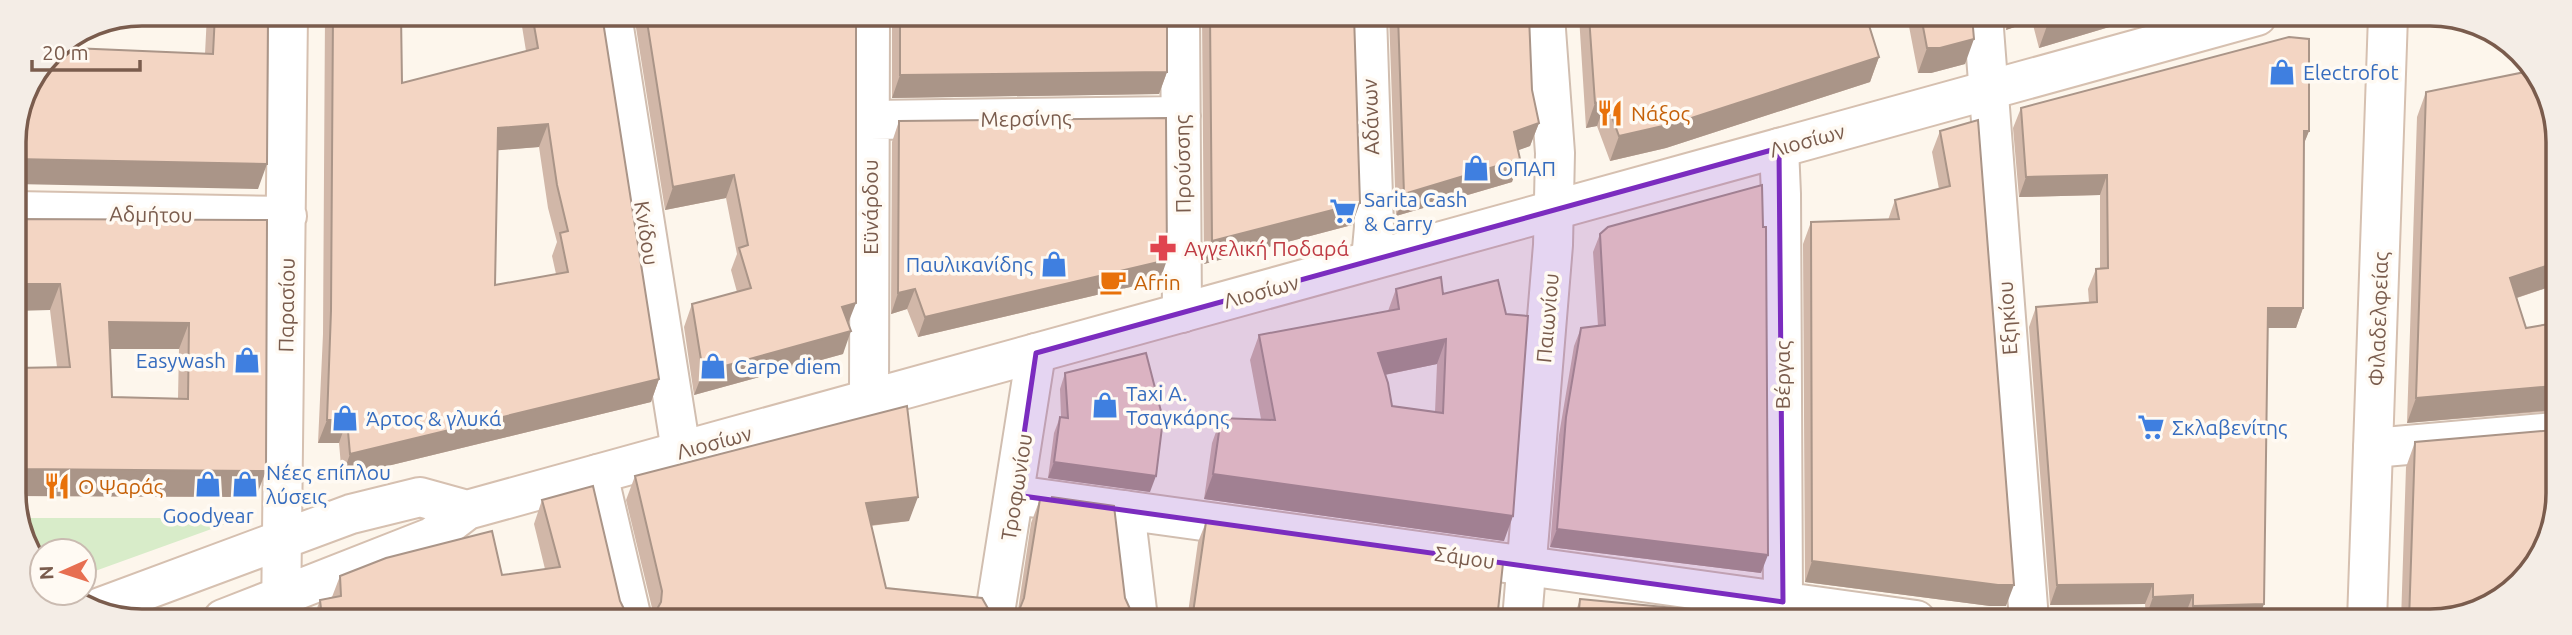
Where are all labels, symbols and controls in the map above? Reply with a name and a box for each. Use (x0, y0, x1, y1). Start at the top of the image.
scale bar (32, 28, 140, 72)
text: 20 m (42, 40, 89, 64)
shop icon: Electrofot (2267, 57, 2297, 87)
place label: Electrofot (2303, 60, 2399, 84)
street label: Αδάνων (1357, 78, 1383, 156)
restaurant icon: Νάξος (1595, 98, 1625, 128)
place label: Νάξος (1631, 101, 1691, 126)
street label: Μερσίνης (980, 105, 1072, 131)
street label: Προύσσης (1169, 114, 1195, 213)
street label: Λιοσίων (1767, 118, 1847, 162)
shop icon: ΟΠΑΠ (1461, 153, 1491, 183)
place label: ΟΠΑΠ (1497, 156, 1556, 180)
street label: Εϋνάρδου (858, 159, 882, 255)
place label: Sarita Cash & Carry (1364, 187, 1468, 235)
supermarket icon: Sarita Cash & Carry (1328, 196, 1358, 226)
street label: Κνίδου (630, 199, 664, 267)
street label: Αδμήτου (109, 201, 193, 227)
pharmacy icon: Αγγελική Ποδαρά (1148, 233, 1178, 263)
place label: Αγγελική Ποδαρά (1184, 236, 1349, 260)
shop icon: Παυλικανίδης (1039, 249, 1069, 279)
street label: Φιλαδελφείας (2364, 251, 2392, 387)
place label: Παυλικανίδης (906, 252, 1033, 276)
street label: Παρασίου (273, 257, 299, 353)
cafe icon: Afrin (1098, 267, 1128, 297)
street label: Λιοσίων (1221, 269, 1301, 313)
place label: Afrin (1134, 270, 1181, 294)
street label: Παιωνίου (1531, 272, 1563, 364)
street label: Εξηκίου (1992, 280, 2023, 356)
street label: Βέργας (1770, 340, 1794, 409)
shop icon: Easywash (232, 345, 262, 375)
place label: Easywash (136, 348, 226, 372)
shop icon: Carpe diem (698, 351, 728, 381)
place label: Carpe diem (734, 354, 841, 378)
place label: Taxi Α. Τσαγκάρης (1126, 381, 1230, 429)
shop icon: Taxi Α. Τσαγκάρης (1090, 390, 1120, 420)
shop icon: Άρτος & γλυκά (330, 403, 360, 433)
place label: Άρτος & γλυκά (366, 406, 502, 430)
supermarket icon: Σκλαβενίτης (2136, 412, 2166, 442)
place label: Σκλαβενίτης (2172, 415, 2288, 439)
street label: Λιοσίων (674, 420, 754, 464)
street label: Τροφωνίου (996, 432, 1036, 542)
place label: Νέες επίπλου λύσεις (266, 460, 391, 508)
shop icon: Goodyear (193, 469, 223, 499)
shop icon: Νέες επίπλου λύσεις (230, 469, 260, 499)
restaurant icon: Ο Ψαράς (42, 471, 72, 501)
place label: Ο Ψαράς (78, 474, 164, 498)
place label: Goodyear (162, 503, 254, 527)
north arrow (28, 537, 98, 607)
street label: Σάμου (1433, 541, 1497, 573)
text: N (35, 565, 57, 581)

